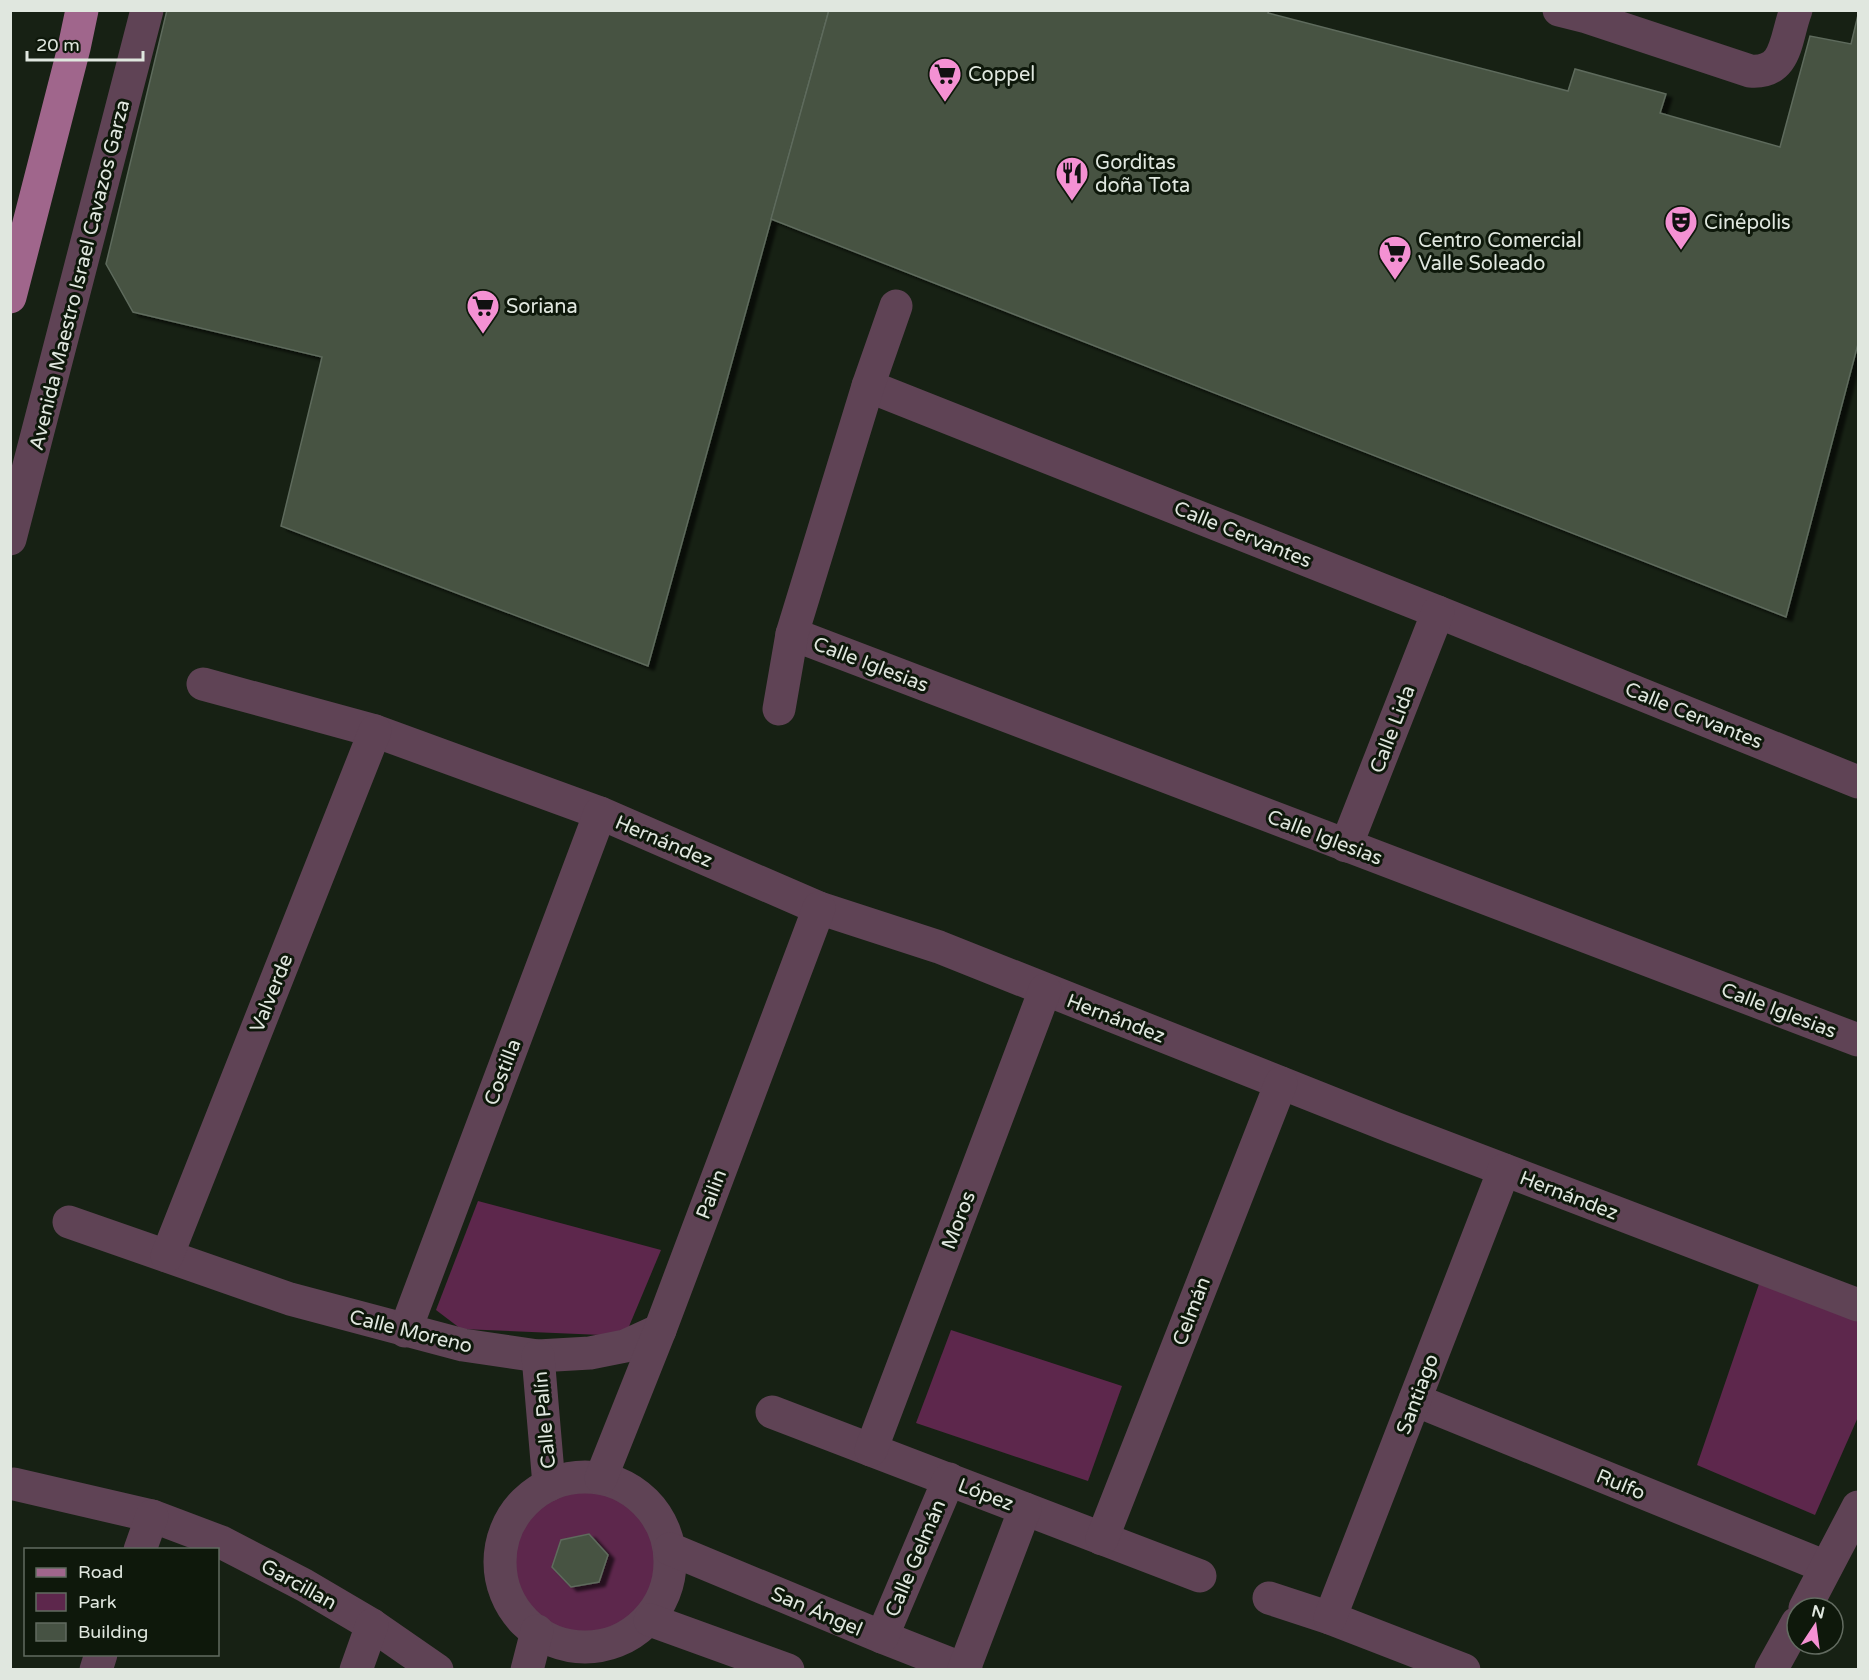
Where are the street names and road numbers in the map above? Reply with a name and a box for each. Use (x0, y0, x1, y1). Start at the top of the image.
street label: Avenida Maestro Israel Cavazos Garza (25, 98, 135, 453)
street label: Calle Cervantes (1170, 496, 1315, 573)
street label: Calle Iglesias (810, 632, 932, 698)
street label: Calle Cervantes (1621, 677, 1766, 754)
street label: Calle Lida (1365, 682, 1421, 777)
street label: Calle Iglesias (1264, 805, 1386, 871)
street label: Hernández (611, 811, 716, 873)
street label: Valverde (245, 951, 298, 1036)
street label: Calle Iglesias (1718, 978, 1840, 1044)
street label: Hernández (1063, 989, 1168, 1049)
street label: Costilla (479, 1036, 527, 1109)
street label: Pailin (692, 1166, 732, 1223)
street label: Hernández (1516, 1166, 1621, 1226)
street label: Moros (937, 1188, 981, 1253)
street label: Celmán (1168, 1274, 1216, 1349)
street label: Calle Moreno (347, 1305, 475, 1359)
street label: Santiago (1392, 1351, 1444, 1438)
street label: Calle Palín (529, 1370, 561, 1470)
street label: Rulfo (1593, 1464, 1649, 1506)
street label: López (954, 1473, 1017, 1516)
street label: Calle Gelmán (880, 1496, 951, 1621)
street label: Garcillan (257, 1554, 341, 1615)
street label: San Ángel (767, 1581, 866, 1642)

